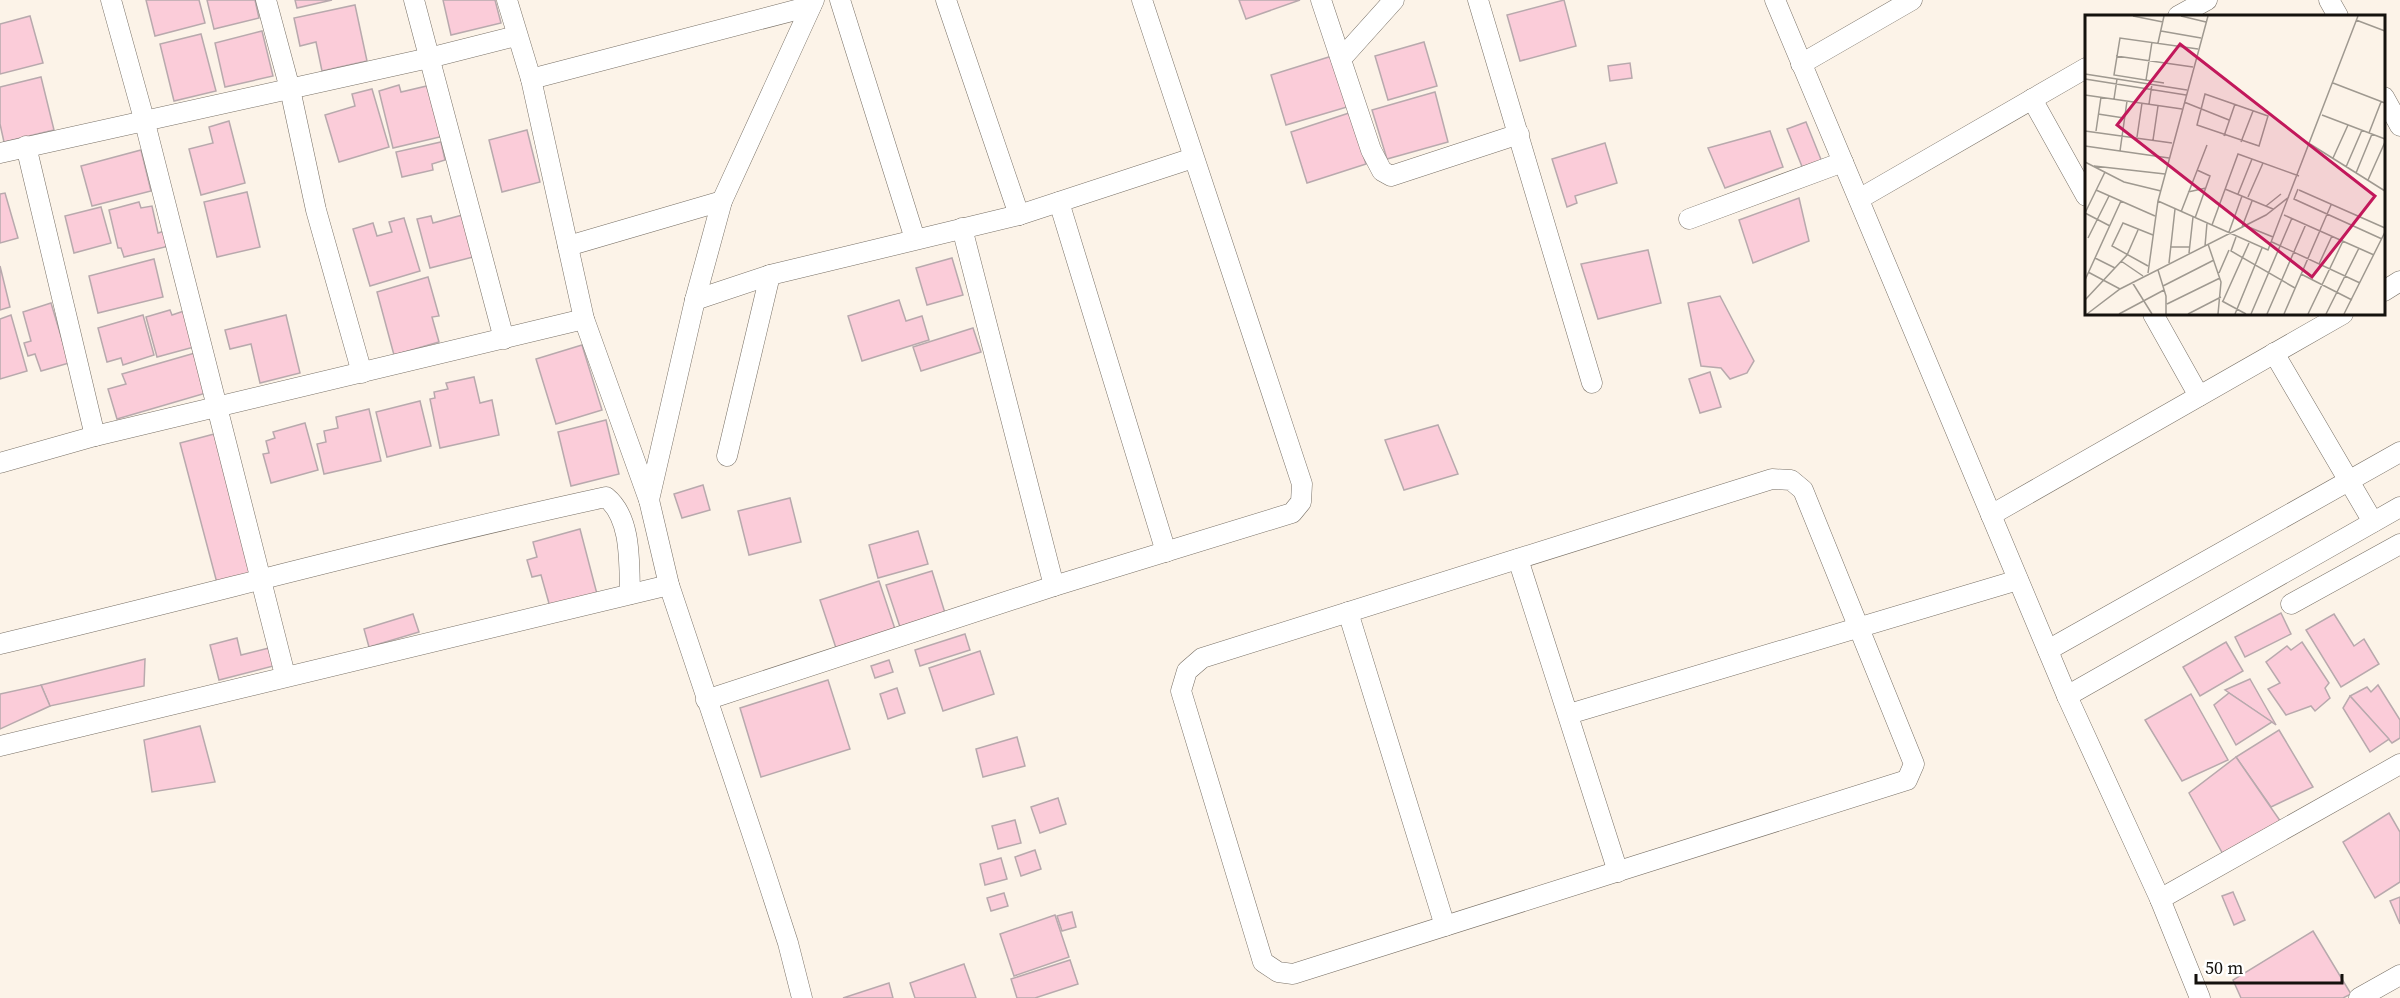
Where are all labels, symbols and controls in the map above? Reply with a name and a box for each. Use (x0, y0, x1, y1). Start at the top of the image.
inset map (2085, 15, 2385, 315)
scale bar (2196, 947, 2342, 985)
text: 50 m (2205, 955, 2243, 980)

